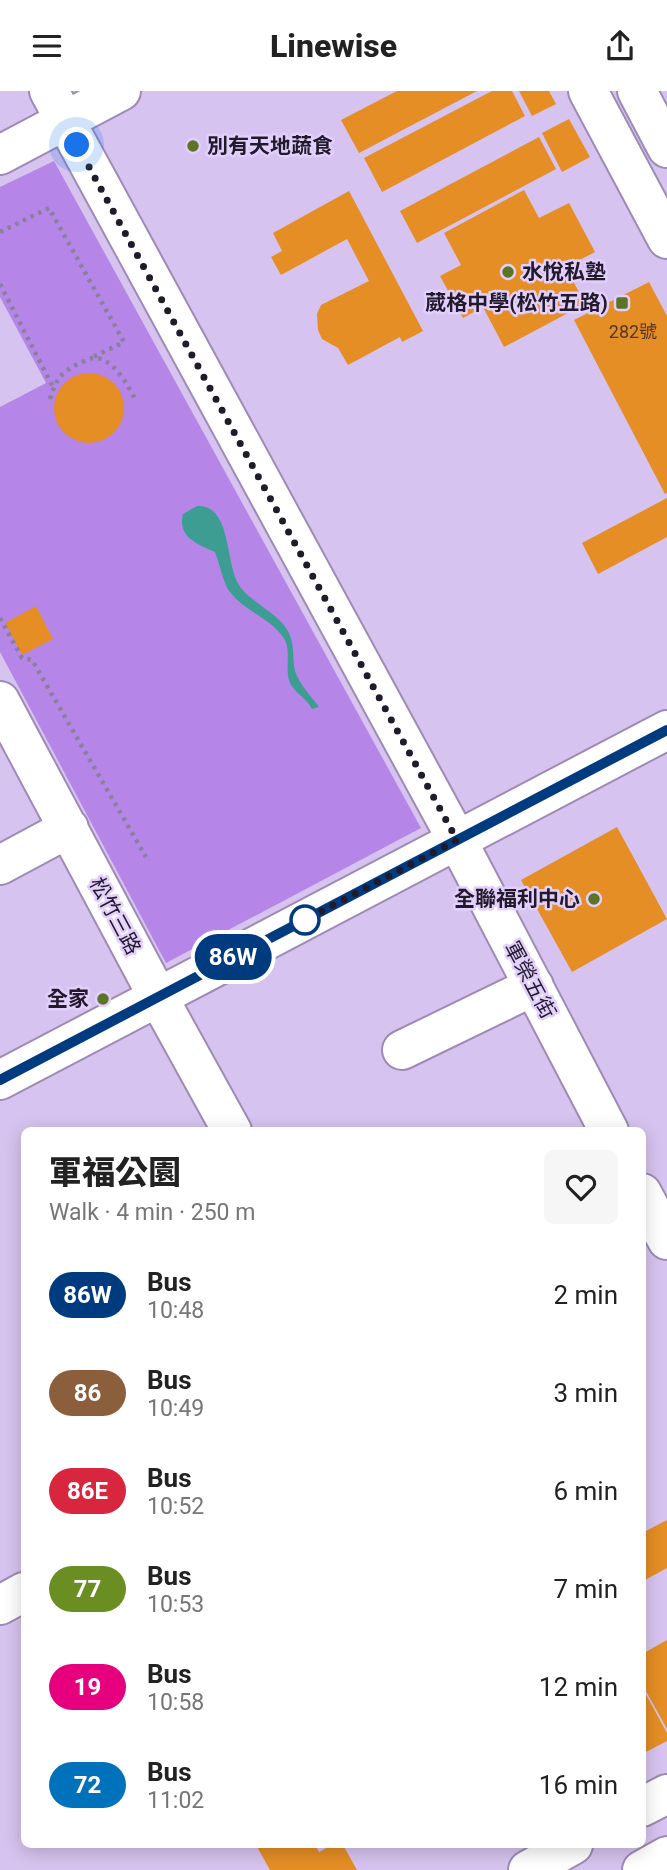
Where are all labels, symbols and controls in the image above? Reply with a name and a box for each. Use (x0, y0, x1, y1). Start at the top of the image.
icon: menu (28, 27, 66, 65)
text: Linewise (270, 27, 397, 65)
icon: share (601, 27, 639, 65)
your location (59, 127, 94, 162)
place label: 別有天地蔬食 (207, 134, 333, 158)
marker: 別有天地蔬食 (185, 138, 201, 154)
place label: 水悅私塾 (522, 260, 606, 284)
marker: 水悅私塾 (500, 264, 516, 280)
place label: 葳格中學(松竹五路) (425, 291, 608, 315)
marker: 葳格中學(松竹五路) (614, 295, 630, 311)
house number: 282號 (609, 321, 657, 342)
street label: 松竹三路 (85, 873, 145, 959)
place label: 全聯福利中心 (454, 887, 580, 911)
marker: 全聯福利中心 (586, 891, 602, 907)
unlabelled marker (290, 905, 320, 935)
line badge: 86W (193, 934, 273, 980)
street label: 軍榮五街 (500, 937, 560, 1023)
text: 86W (209, 943, 257, 971)
place label: 全家 (47, 987, 89, 1011)
marker: 全家 (95, 991, 111, 1007)
button: heart (544, 1150, 618, 1224)
text: 軍福公園 (49, 1153, 181, 1192)
text: Walk · 4 min · 250 m (49, 1199, 255, 1226)
text: Bus (147, 1267, 192, 1297)
text: 2 min (553, 1280, 618, 1310)
text: 86W (63, 1281, 112, 1309)
text: 10:48 (147, 1297, 204, 1324)
text: Bus (147, 1365, 192, 1395)
text: 3 min (553, 1378, 618, 1408)
text: 86 (74, 1379, 101, 1407)
text: 10:49 (147, 1395, 204, 1422)
text: Bus (147, 1463, 192, 1493)
text: 6 min (553, 1476, 618, 1506)
text: 86E (67, 1477, 108, 1505)
text: 10:52 (147, 1493, 204, 1520)
text: Bus (147, 1561, 192, 1591)
text: 7 min (553, 1574, 618, 1604)
text: 77 (74, 1575, 101, 1603)
text: 10:53 (147, 1591, 204, 1618)
text: Bus (147, 1659, 192, 1689)
text: 12 min (539, 1672, 618, 1702)
text: 19 (74, 1673, 101, 1701)
text: 10:58 (147, 1689, 204, 1716)
text: Bus (147, 1757, 192, 1787)
text: 16 min (539, 1770, 618, 1800)
text: 72 (74, 1771, 101, 1799)
text: 11:02 (147, 1787, 204, 1814)

